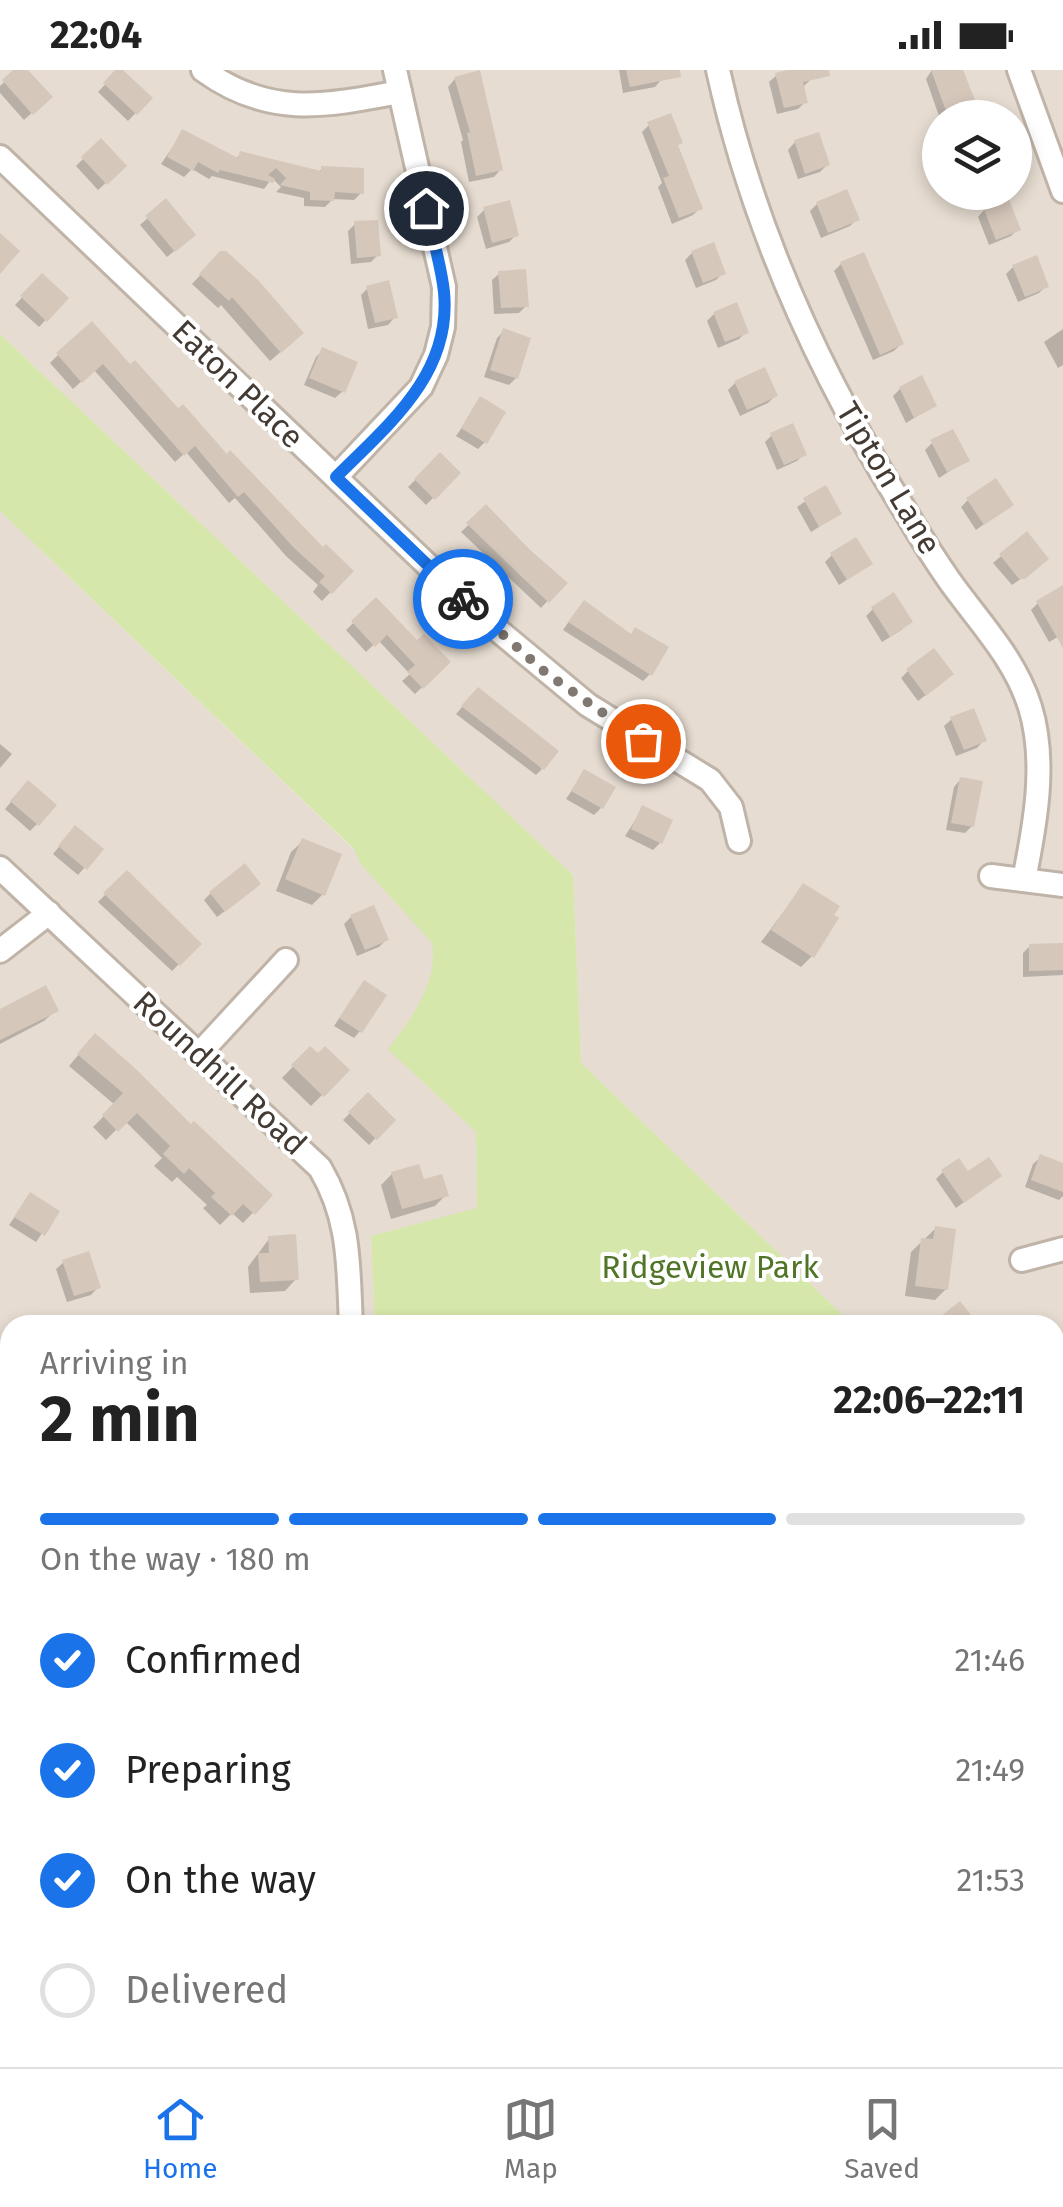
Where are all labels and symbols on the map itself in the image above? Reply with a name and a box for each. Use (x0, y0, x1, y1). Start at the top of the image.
pin (384, 166, 469, 251)
street label: Eaton Place (164, 312, 312, 456)
street label: Tipton Lane (829, 395, 949, 561)
courier (413, 549, 513, 649)
pin (601, 699, 686, 784)
street label: Roundhill Road (126, 983, 314, 1163)
park label: Ridgeview Park (601, 1248, 819, 1286)

